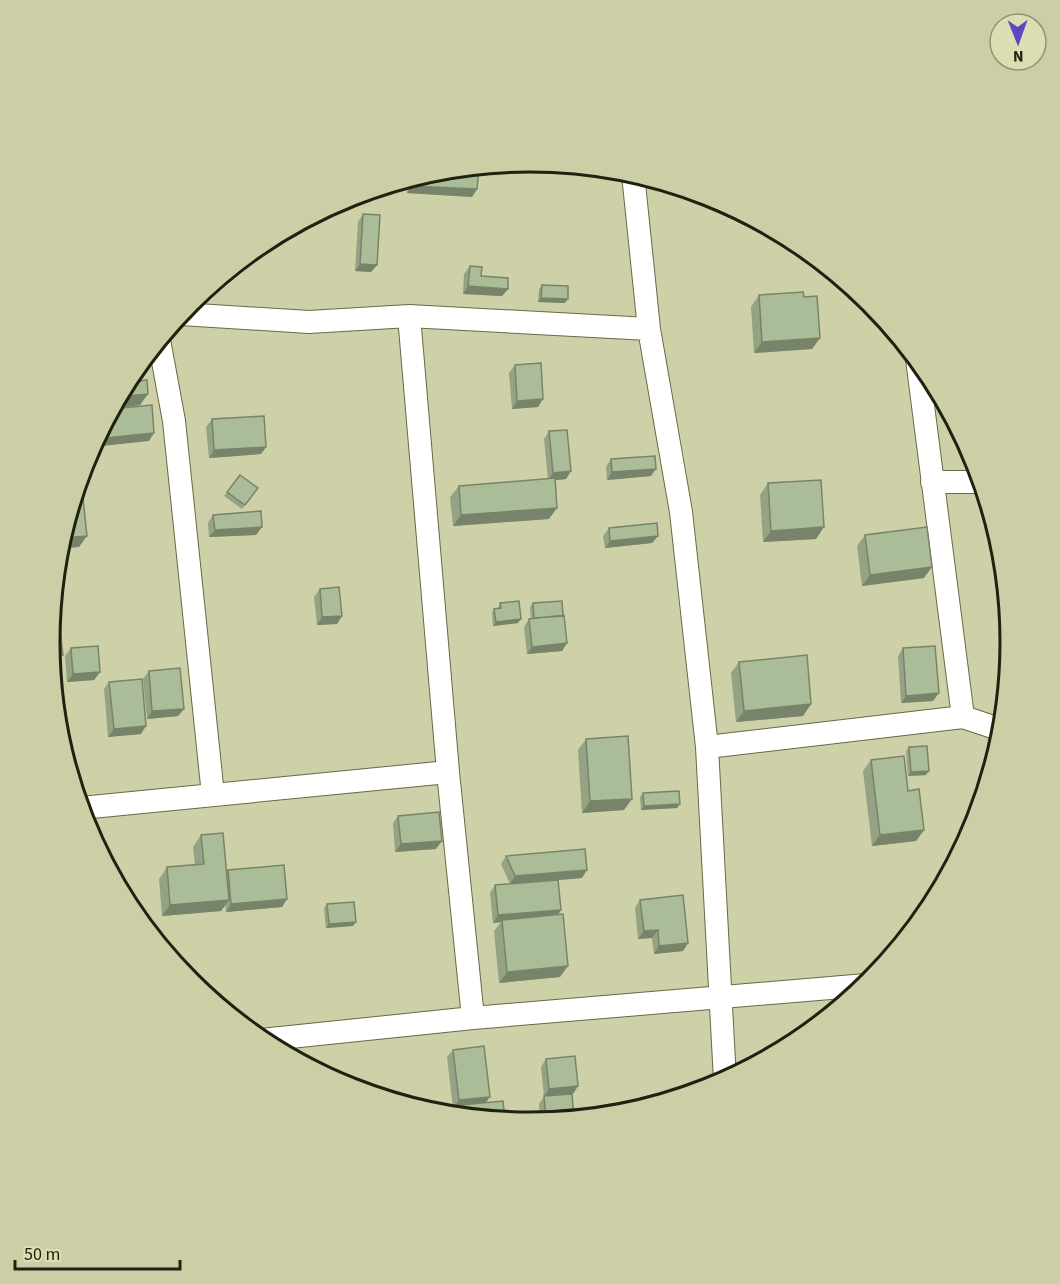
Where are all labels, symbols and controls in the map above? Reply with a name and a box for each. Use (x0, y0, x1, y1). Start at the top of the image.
north arrow (988, 12, 1048, 72)
text: N (1013, 45, 1024, 67)
scale bar (15, 1233, 180, 1271)
text: 50 m (24, 1242, 60, 1267)

